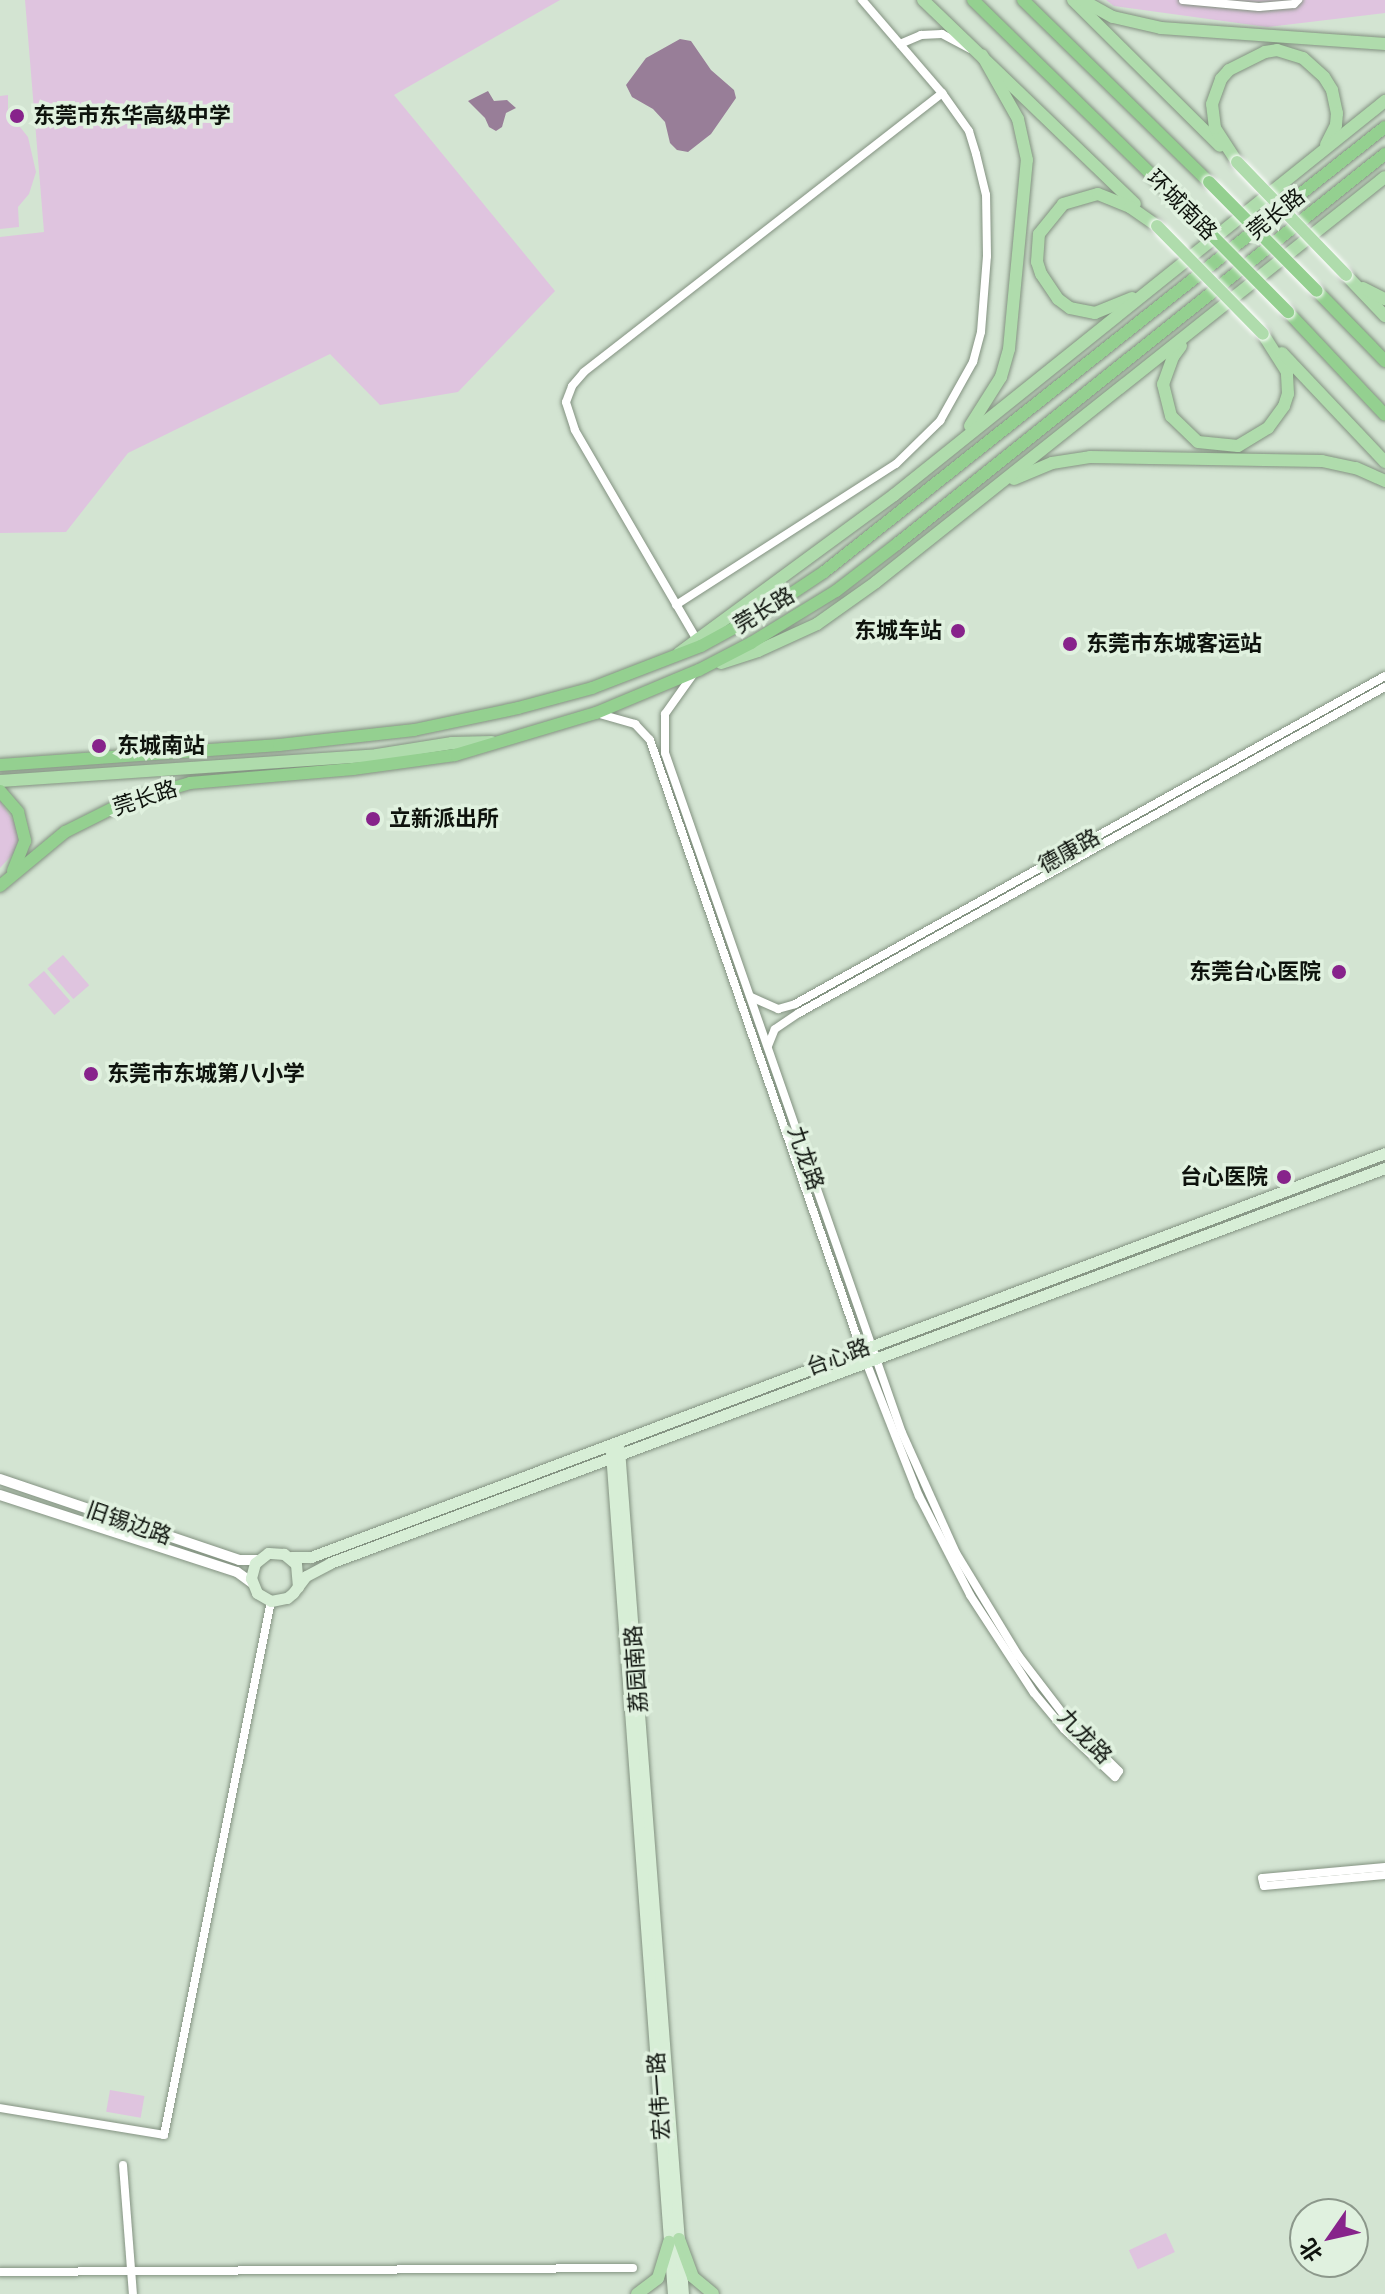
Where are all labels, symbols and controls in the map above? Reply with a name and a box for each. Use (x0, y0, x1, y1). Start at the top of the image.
place label: 东莞市东华高级中学 (33, 103, 231, 129)
marker: 东莞市东华高级中学 (8, 107, 26, 125)
street label: 环城南路 (1142, 165, 1222, 245)
street label: 莞长路 (1242, 183, 1310, 245)
street label: 莞长路 (729, 582, 799, 638)
place label: 东城车站 (854, 618, 942, 644)
marker: 东城车站 (949, 622, 967, 640)
place label: 东莞市东城客运站 (1086, 631, 1262, 657)
marker: 东莞市东城客运站 (1061, 635, 1079, 653)
place label: 东城南站 (117, 733, 205, 759)
marker: 东城南站 (88, 735, 110, 757)
street label: 莞长路 (110, 775, 180, 821)
place label: 立新派出所 (389, 806, 499, 832)
marker: 立新派出所 (364, 810, 382, 828)
street label: 德康路 (1034, 823, 1104, 879)
place label: 东莞台心医院 (1189, 959, 1321, 985)
marker: 东莞台心医院 (1328, 961, 1350, 983)
place label: 东莞市东城第八小学 (107, 1061, 305, 1087)
marker: 东莞市东城第八小学 (82, 1065, 100, 1083)
street label: 九龙路 (783, 1123, 829, 1193)
place label: 台心医院 (1180, 1164, 1268, 1190)
marker: 台心医院 (1275, 1168, 1293, 1186)
street label: 台心路 (802, 1333, 874, 1381)
street label: 旧锡边路 (83, 1496, 175, 1550)
street label: 荔园南路 (620, 1624, 652, 1714)
street label: 九龙路 (1053, 1703, 1117, 1769)
street label: 宏伟一路 (643, 2051, 675, 2141)
north arrow (1289, 2198, 1369, 2278)
text: 北 (1292, 2233, 1329, 2268)

